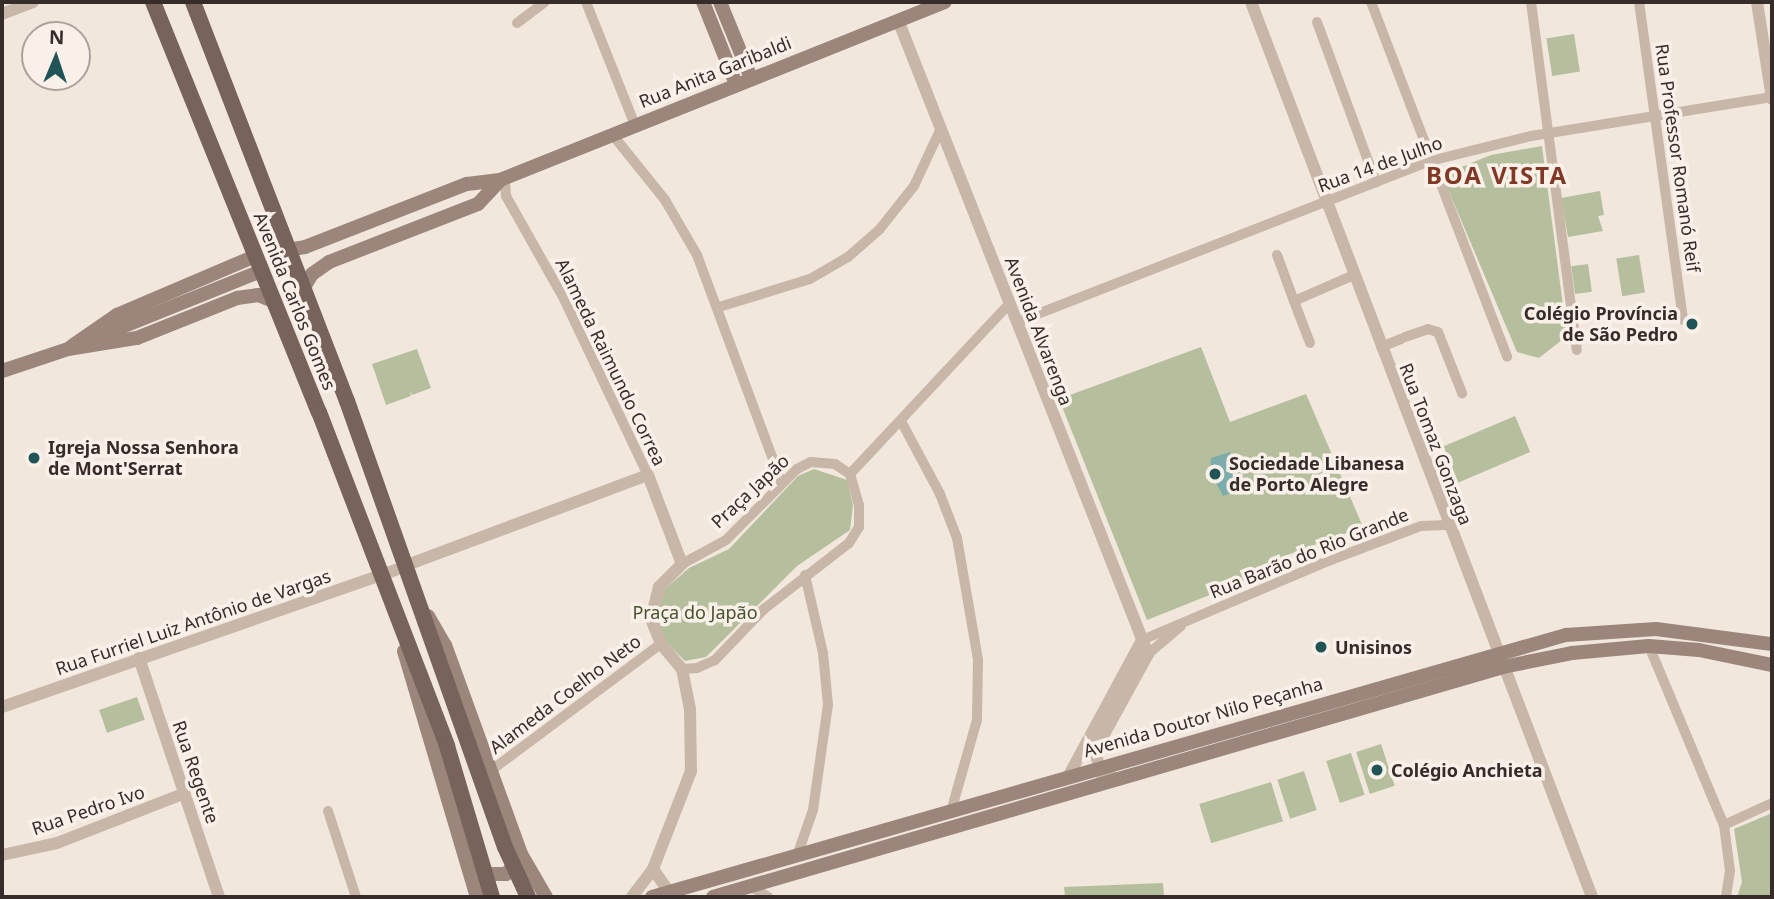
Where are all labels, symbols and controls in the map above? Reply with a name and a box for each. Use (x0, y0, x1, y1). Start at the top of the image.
north arrow (21, 21, 91, 91)
text: N (48, 24, 65, 50)
street label: Rua Anita Garibaldi (636, 32, 794, 112)
street label: Rua Professor Romanó Reif (1651, 42, 1705, 274)
street label: Rua 14 de Julho (1315, 131, 1445, 197)
district label: BOA VISTA (1427, 161, 1567, 189)
street label: Avenida Carlos Gomes (249, 209, 341, 393)
street label: Avenida Alvarenga (1001, 254, 1077, 408)
street label: Alameda Raimundo Correa (551, 255, 671, 469)
place label: Colégio Província de São Pedro (1524, 303, 1678, 346)
marker: Colégio Província de São Pedro (1684, 316, 1700, 332)
street label: Rua Tomaz Gonzaga (1395, 360, 1477, 528)
place label: Igreja Nossa Senhora de Mont'Serrat (48, 437, 239, 480)
street label: Praça Japão (707, 449, 793, 533)
marker: Igreja Nossa Senhora de Mont'Serrat (26, 450, 42, 466)
place label: Sociedade Libanesa de Porto Alegre (1229, 453, 1404, 496)
marker: Sociedade Libanesa de Porto Alegre (1207, 466, 1223, 482)
street label: Rua Barão do Rio Grande (1207, 503, 1411, 603)
street label: Rua Furriel Luiz Antônio de Vargas (53, 565, 333, 679)
park label: Praça do Japão (632, 601, 758, 623)
street label: Alameda Coelho Neto (485, 630, 645, 758)
place label: Unisinos (1335, 636, 1412, 658)
marker: Unisinos (1313, 639, 1329, 655)
street label: Avenida Doutor Nilo Peçanha (1081, 672, 1325, 762)
street label: Rua Regente (168, 718, 224, 826)
place label: Colégio Anchieta (1391, 759, 1542, 781)
marker: Colégio Anchieta (1369, 762, 1385, 778)
street label: Rua Pedro Ivo (29, 781, 147, 839)

